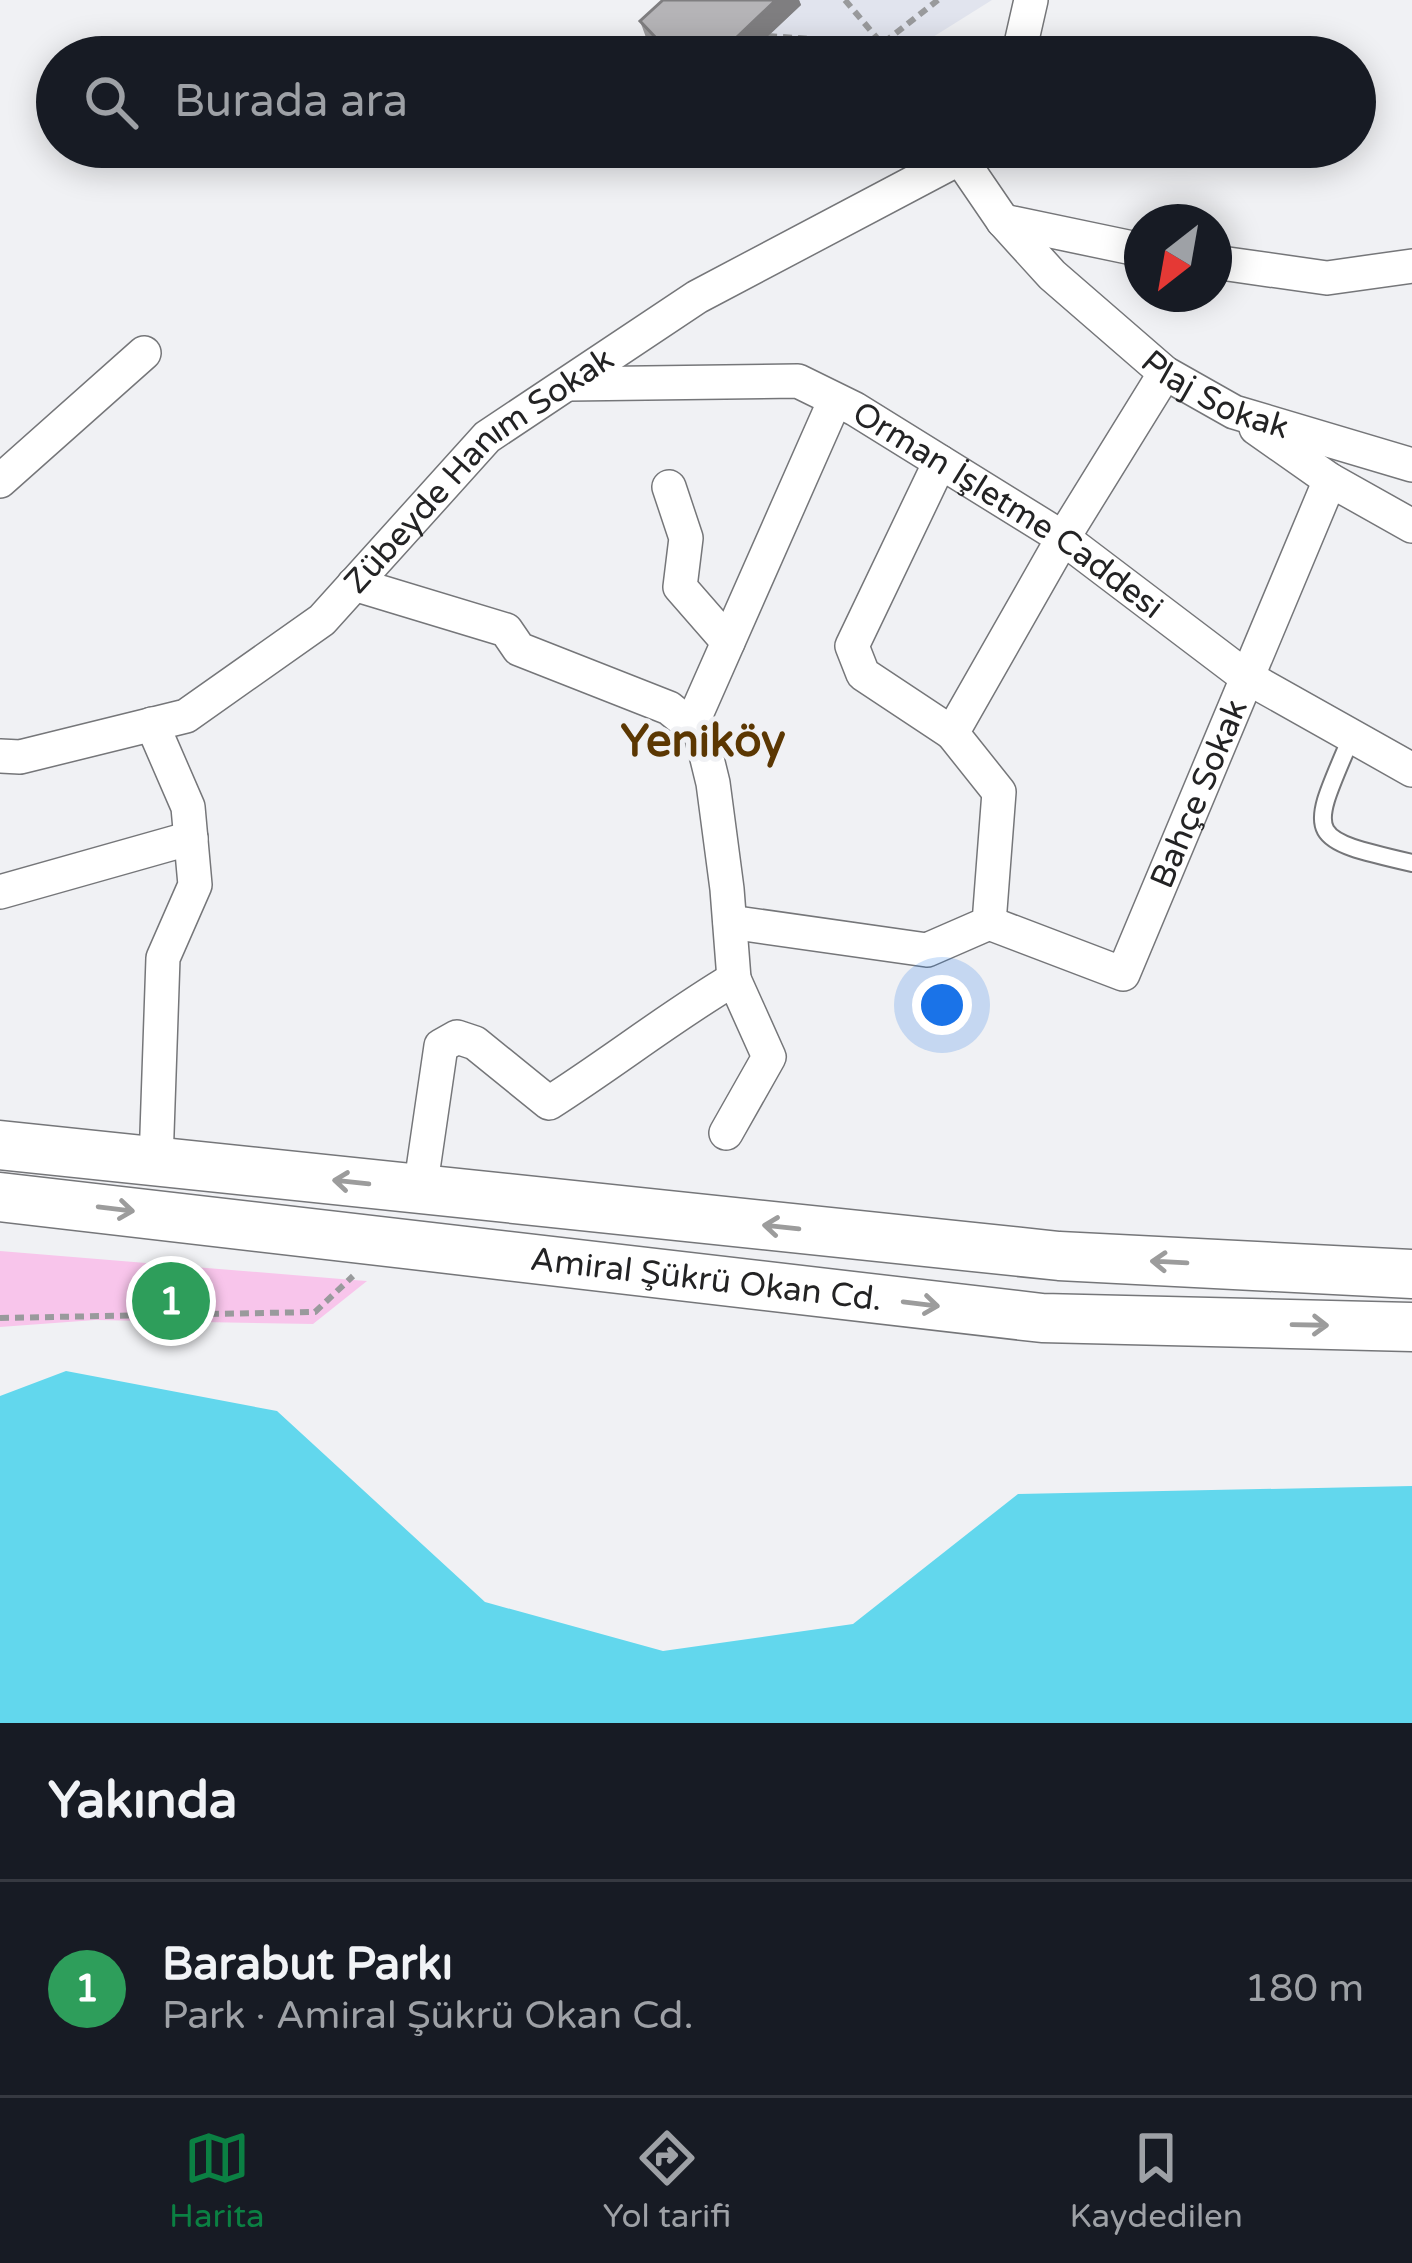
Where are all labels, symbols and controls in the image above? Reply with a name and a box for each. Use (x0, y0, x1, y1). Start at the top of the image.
search box (36, 36, 1376, 168)
icon: search (78, 69, 144, 135)
text: Burada ara (174, 75, 408, 129)
north arrow (1124, 204, 1232, 312)
street label: Zübeyde Hanım Sokak (336, 339, 621, 601)
street label: Plaj Sokak (1133, 342, 1293, 447)
street label: Orman İşletme Caddesi (846, 393, 1171, 627)
street label: Bahçe Sokak (1142, 693, 1255, 894)
district label: Yeniköy (621, 715, 785, 769)
your location (912, 975, 972, 1035)
one-way arrow (332, 1171, 371, 1193)
one-way arrow (96, 1199, 135, 1221)
one-way arrow (762, 1215, 801, 1238)
street label: Amiral Şükrü Okan Cd. (528, 1239, 884, 1319)
one-way arrow (1150, 1250, 1189, 1273)
pin: 1 (132, 1256, 210, 1346)
one-way arrow (901, 1293, 940, 1315)
one-way arrow (1290, 1313, 1329, 1336)
text: Yakında (48, 1770, 238, 1832)
text: Barabut Parkı (162, 1938, 453, 1992)
text: 1 (75, 1965, 99, 2012)
text: 180 m (1245, 1965, 1364, 2012)
text: Park · Amiral Şükrü Okan Cd. (162, 1992, 694, 2039)
tab: Harita (169, 2125, 265, 2236)
tab: Yol tarifi (603, 2125, 731, 2236)
tab: Kaydedilen (1070, 2125, 1243, 2236)

